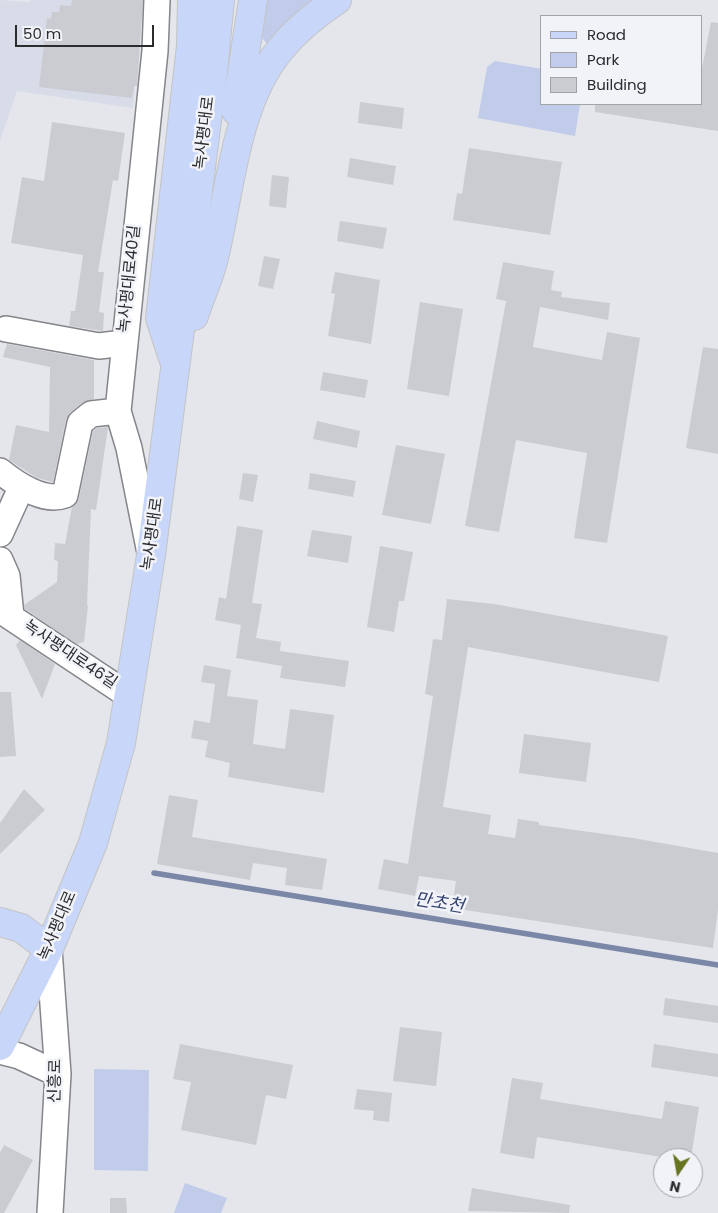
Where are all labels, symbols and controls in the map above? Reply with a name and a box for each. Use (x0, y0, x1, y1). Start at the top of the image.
scale bar (18, 15, 156, 47)
legend (540, 15, 703, 105)
text: 50 m (23, 23, 61, 44)
text: Road (587, 24, 626, 45)
text: Park (587, 49, 619, 70)
text: Building (587, 74, 647, 95)
street label: 녹사평대로 (191, 95, 219, 171)
street label: 녹사평대로40길 (115, 224, 145, 334)
street label: 녹사평대로 (138, 496, 168, 572)
street label: 녹사평대로46길 (20, 617, 120, 693)
street label: 녹사평대로 (35, 888, 81, 964)
water label: 만초천 (413, 889, 465, 919)
street label: 신흥로 (46, 1059, 66, 1103)
north arrow (653, 1148, 703, 1198)
text: N (668, 1176, 682, 1198)

